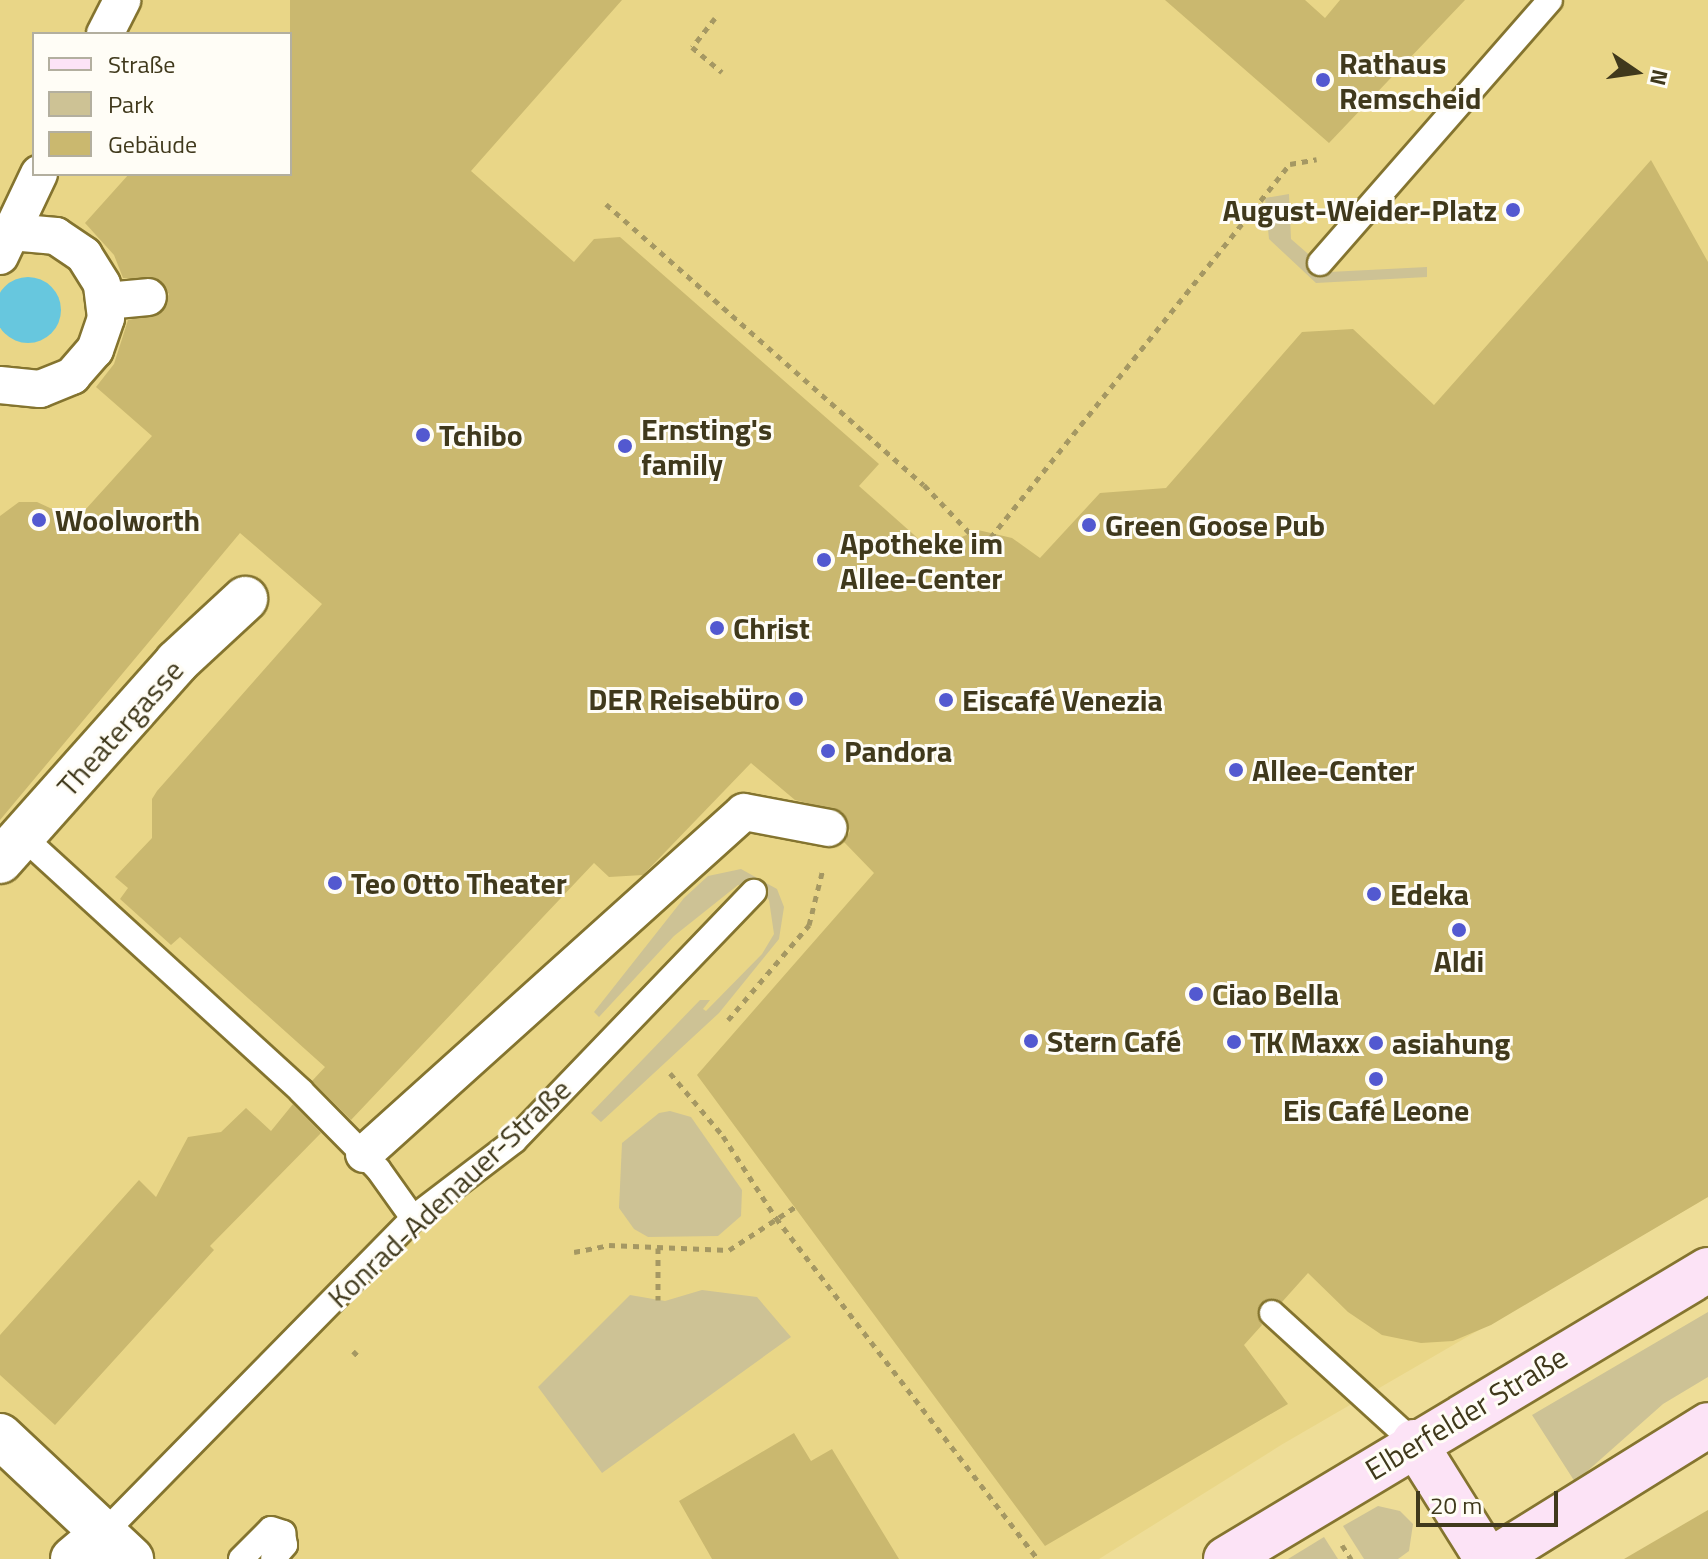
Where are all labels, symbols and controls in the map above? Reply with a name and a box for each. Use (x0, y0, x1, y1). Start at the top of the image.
legend (32, 32, 292, 176)
north arrow (1596, 32, 1676, 112)
place label: Rathaus Remscheid (1339, 45, 1481, 116)
text: Straße (108, 46, 175, 82)
text: N (1641, 66, 1678, 89)
marker: Rathaus Remscheid (1314, 71, 1332, 89)
text: Park (108, 86, 154, 122)
text: Gebäude (108, 126, 197, 162)
place label: August-Weider-Platz (1222, 192, 1497, 228)
marker: August-Weider-Platz (1504, 201, 1522, 219)
place label: Ernsting's family (641, 411, 772, 482)
place label: Tchibo (439, 417, 523, 453)
marker: Tchibo (414, 426, 432, 444)
marker: Ernsting's family (616, 437, 634, 455)
place label: Woolworth (55, 502, 200, 538)
place label: Green Goose Pub (1105, 507, 1325, 543)
marker: Woolworth (30, 511, 48, 529)
marker: Green Goose Pub (1080, 516, 1098, 534)
place label: Apotheke im Allee-Center (840, 525, 1003, 596)
marker: Apotheke im Allee-Center (815, 551, 833, 569)
place label: Christ (733, 610, 810, 646)
marker: Christ (708, 619, 726, 637)
street label: Theatergasse (49, 652, 191, 804)
place label: DER Reisebüro (588, 681, 780, 717)
place label: Eiscafé Venezia (962, 682, 1163, 718)
marker: DER Reisebüro (787, 690, 805, 708)
marker: Eiscafé Venezia (937, 691, 955, 709)
place label: Pandora (844, 733, 952, 769)
marker: Pandora (819, 742, 837, 760)
place label: Allee-Center (1252, 752, 1414, 788)
marker: Allee-Center (1227, 761, 1245, 779)
place label: Teo Otto Theater (351, 865, 567, 901)
marker: Teo Otto Theater (326, 874, 344, 892)
place label: Edeka (1390, 876, 1469, 912)
marker: Edeka (1365, 885, 1383, 903)
marker: Aldi (1450, 921, 1468, 939)
place label: Aldi (1434, 943, 1484, 979)
place label: Ciao Bella (1212, 976, 1339, 1012)
marker: Ciao Bella (1187, 985, 1205, 1003)
place label: Stern Café (1047, 1023, 1181, 1059)
place label: TK Maxx (1250, 1024, 1360, 1060)
place label: asiahung (1392, 1025, 1510, 1061)
marker: Stern Café (1022, 1032, 1040, 1050)
marker: TK Maxx (1225, 1033, 1243, 1051)
marker: asiahung (1367, 1034, 1385, 1052)
marker: Eis Café Leone (1367, 1070, 1385, 1088)
street label: Konrad-Adenauer-Straße (320, 1071, 578, 1315)
place label: Eis Café Leone (1283, 1092, 1469, 1128)
street label: Elberfelder Straße (1359, 1339, 1573, 1487)
scale bar (1420, 1475, 1562, 1525)
text: 20 m (1430, 1487, 1482, 1523)

